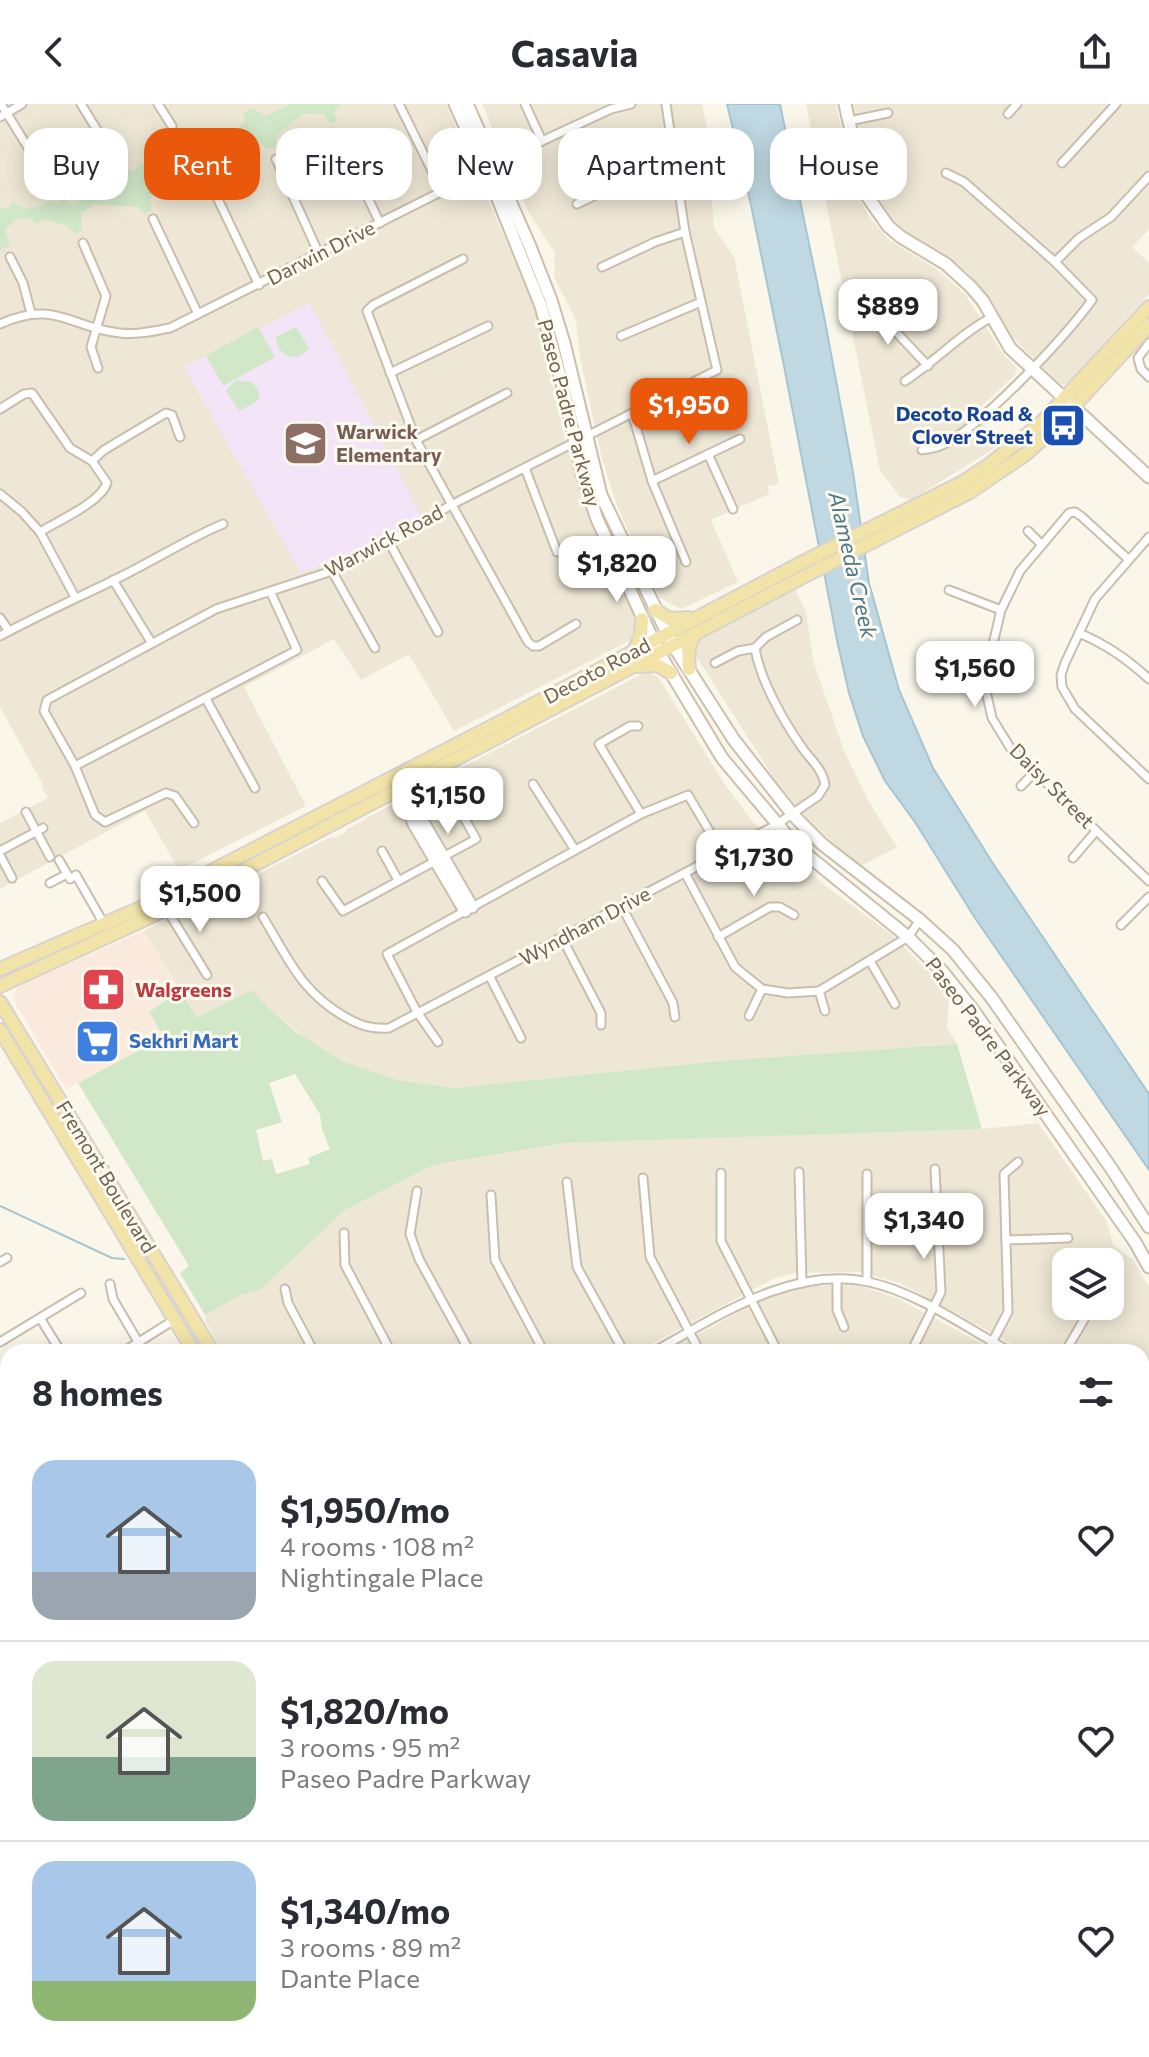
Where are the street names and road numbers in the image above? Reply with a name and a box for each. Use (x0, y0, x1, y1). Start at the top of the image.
street label: Darwin Drive (263, 215, 379, 290)
street label: Paseo Padre Parkway (533, 316, 607, 509)
street label: Warwick Road (320, 499, 447, 581)
street label: Decoto Road (539, 632, 654, 708)
street label: Daisy Street (1005, 738, 1100, 833)
street label: Wyndham Drive (515, 881, 654, 970)
street label: Paseo Padre Parkway (921, 952, 1057, 1121)
street label: Fremont Boulevard (52, 1096, 162, 1257)

